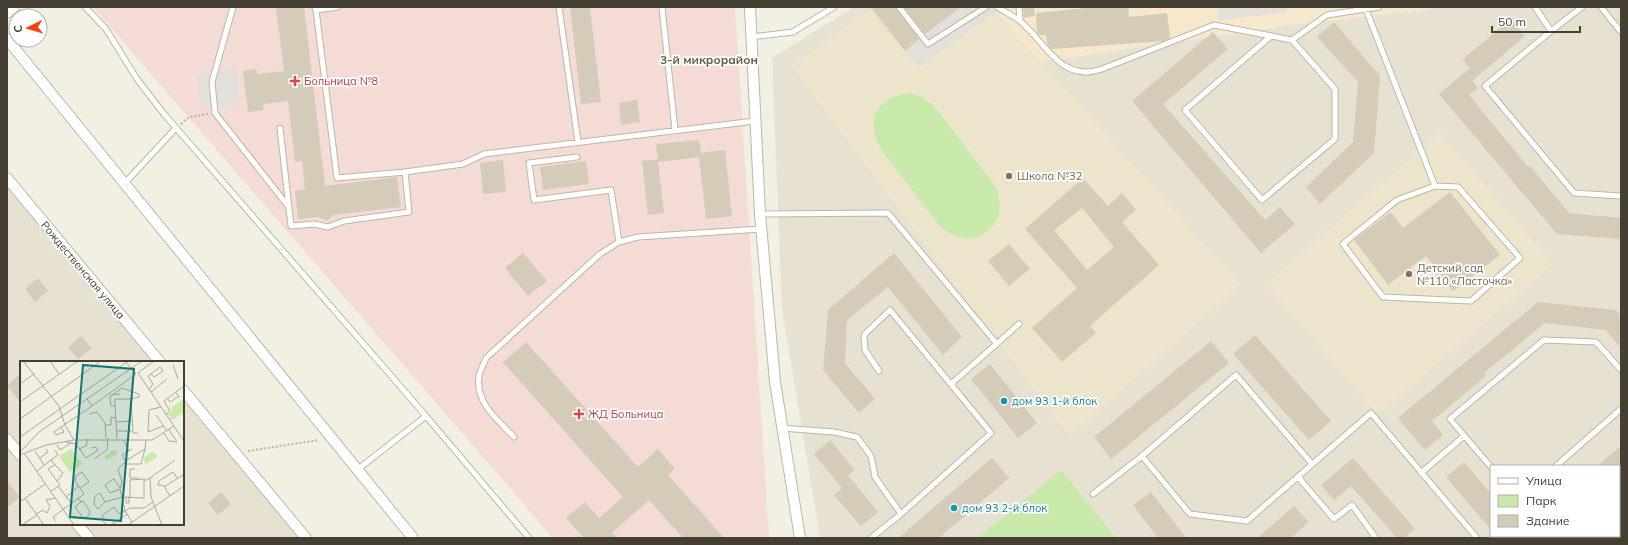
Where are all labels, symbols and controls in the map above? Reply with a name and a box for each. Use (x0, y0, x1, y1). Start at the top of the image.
north arrow (8, 8, 48, 48)
scale bar (1492, 8, 1580, 34)
text: 50 m (1498, 14, 1526, 29)
text: С (11, 24, 25, 33)
district label: 3-й микрорайон (660, 52, 758, 67)
place label: Больница №8 (304, 74, 379, 88)
marker: Больница №8 (289, 75, 301, 87)
place label: Школа №32 (1017, 169, 1083, 183)
marker: Школа №32 (1004, 171, 1014, 181)
street label: Рождественская улица (38, 218, 128, 322)
place label: Детский сад №110 «Ласточка» (1417, 261, 1512, 288)
marker: Детский сад №110 «Ласточка» (1404, 269, 1414, 279)
inset map (20, 361, 184, 525)
place label: дом 93 1-й блок (1012, 394, 1097, 408)
marker: дом 93 1-й блок (999, 396, 1009, 406)
place label: ЖД Больница (588, 407, 663, 421)
marker: ЖД Больница (573, 408, 585, 420)
legend (1490, 465, 1620, 537)
text: Улица (1525, 473, 1562, 488)
text: Парк (1526, 493, 1557, 508)
place label: дом 93 2-й блок (962, 501, 1047, 515)
marker: дом 93 2-й блок (949, 503, 959, 513)
text: Здание (1526, 513, 1570, 528)

